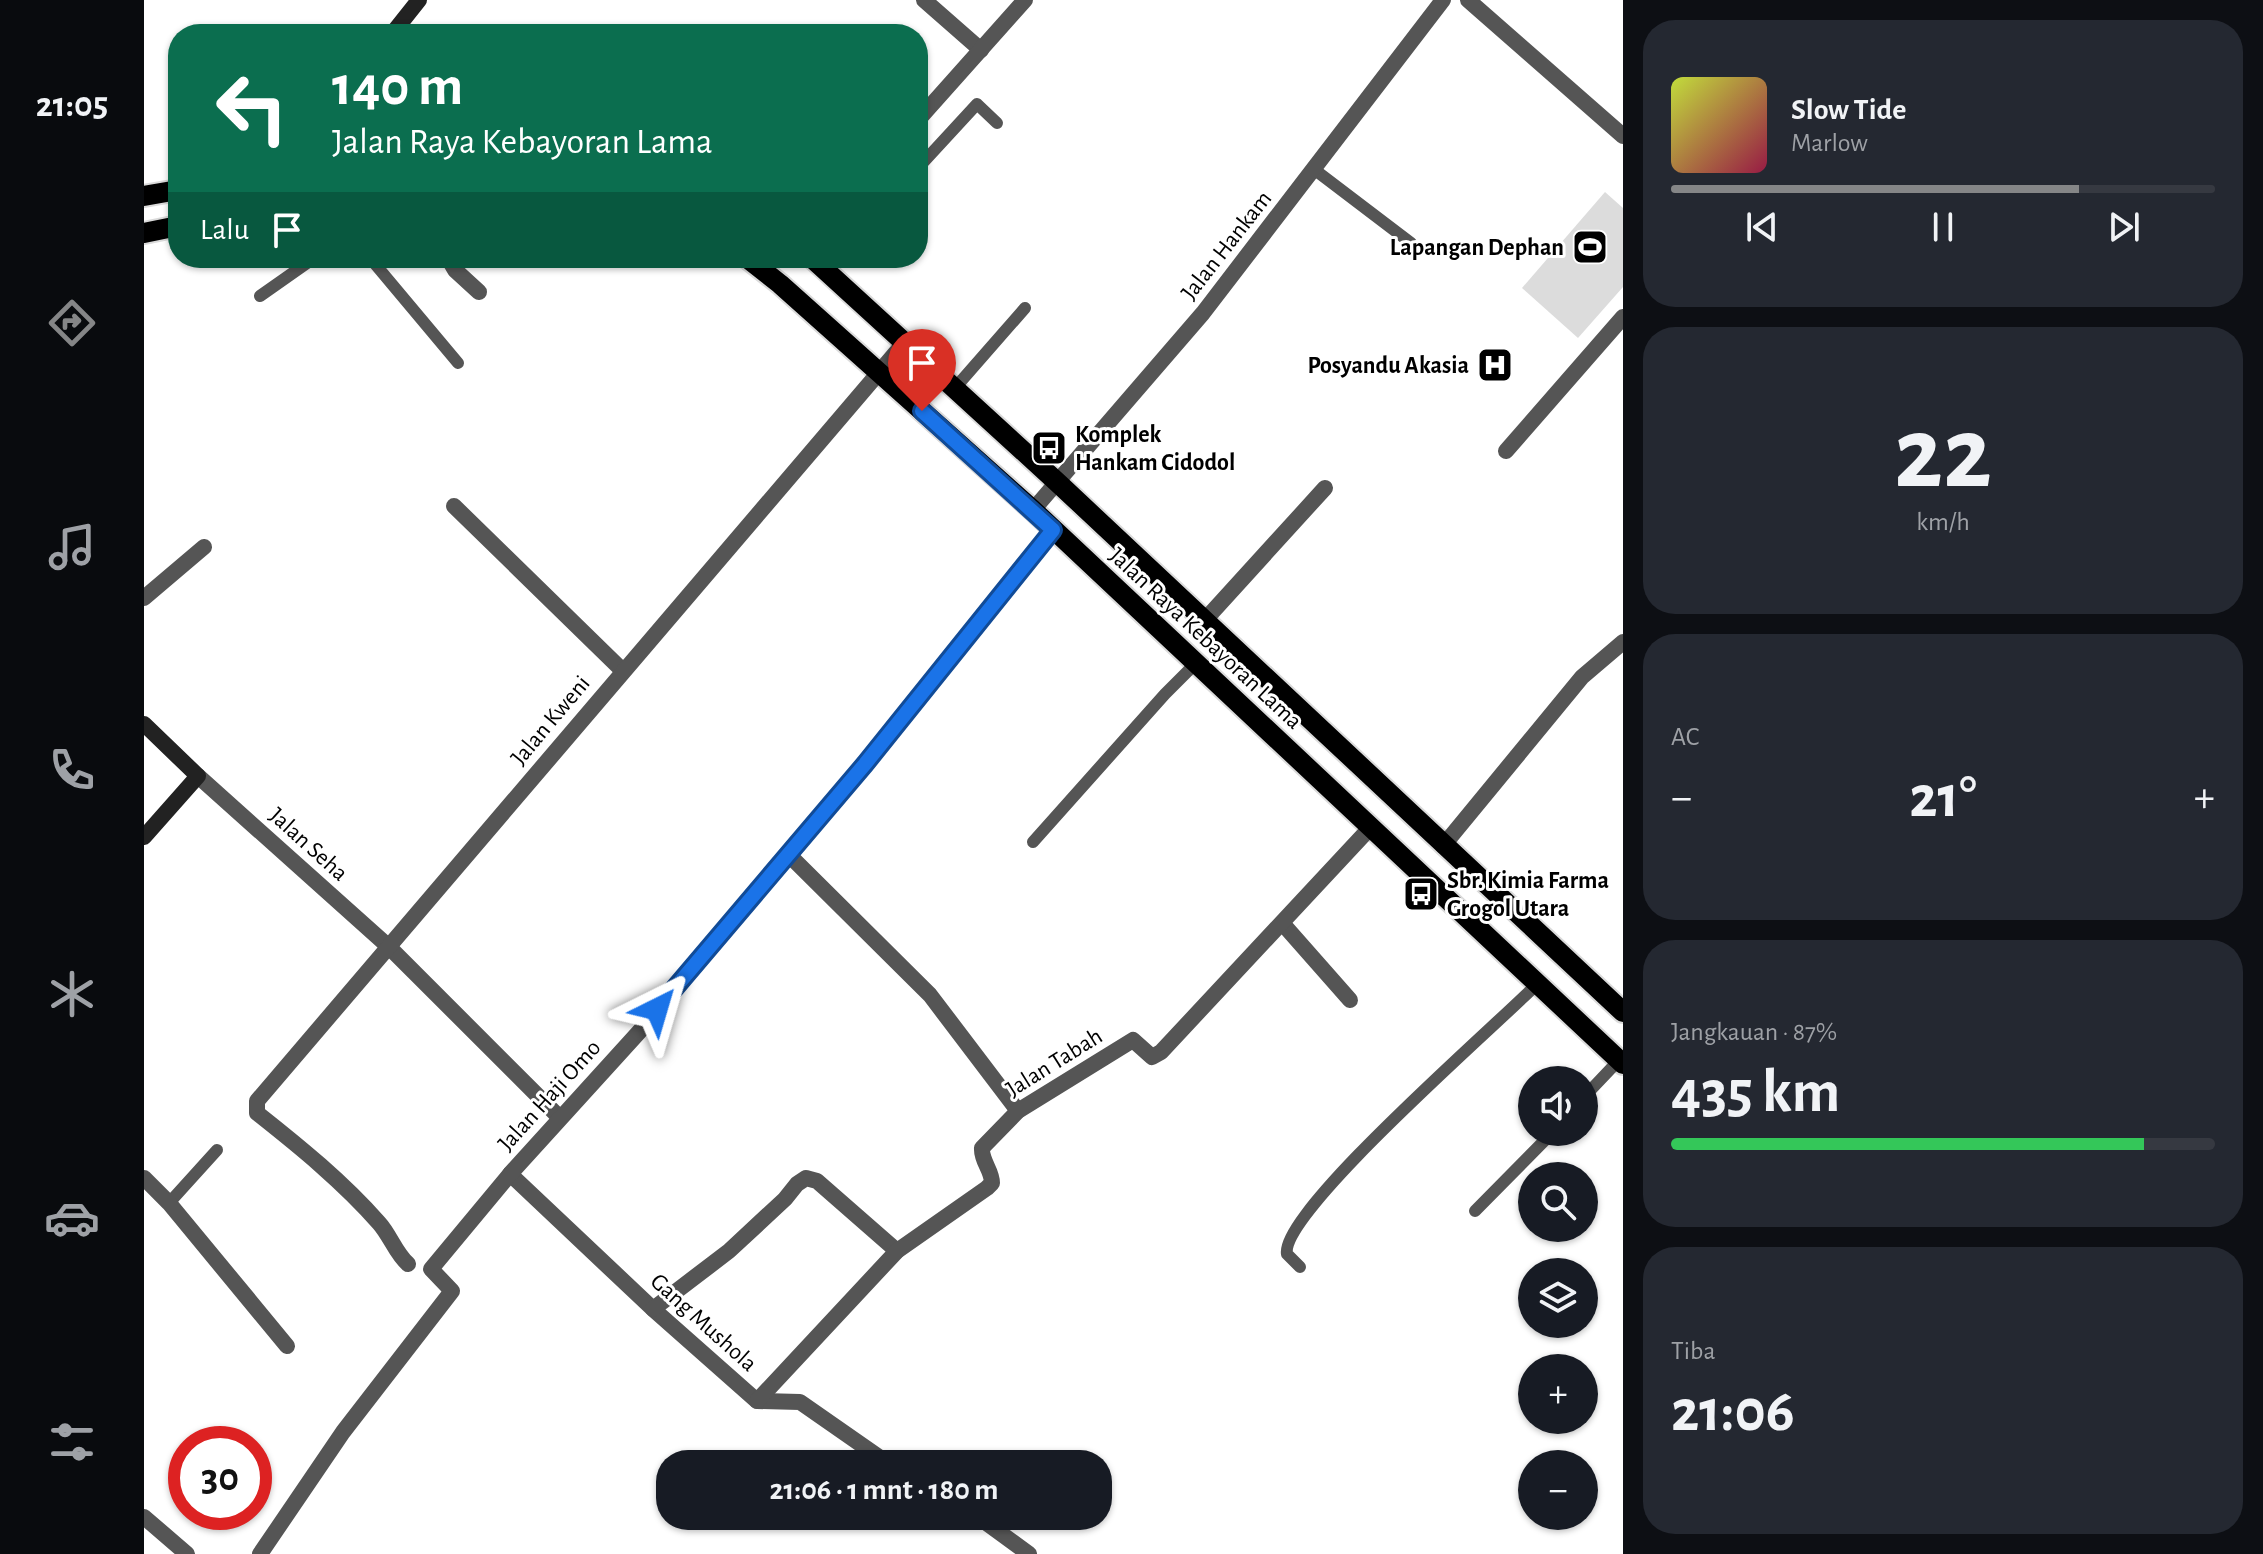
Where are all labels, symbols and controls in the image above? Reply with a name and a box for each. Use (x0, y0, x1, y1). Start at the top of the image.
icon: left (200, 56, 304, 160)
text: 140 m (332, 59, 463, 115)
text: 21:05 (36, 87, 108, 123)
text: Slow Tide (1791, 95, 1906, 125)
text: Jalan Raya Kebayoran Lama (332, 124, 713, 160)
text: Marlow (1791, 130, 1868, 156)
street label: Jalan Hankam (1177, 187, 1277, 305)
icon: previous (1740, 205, 1784, 249)
icon: pause (1921, 205, 1965, 249)
icon: next (2102, 205, 2146, 249)
icon: arrive (265, 208, 309, 252)
text: Lalu (200, 215, 249, 245)
sports icon: Lapangan Dephan (1571, 228, 1609, 266)
place label: Lapangan Dephan (1390, 236, 1564, 260)
icon: directions (44, 295, 100, 351)
pin (888, 329, 956, 411)
icon: arrive (900, 341, 944, 385)
hospital icon: Posyandu Akasia (1476, 346, 1514, 384)
place label: Posyandu Akasia (1307, 354, 1469, 378)
text: 22 (1894, 403, 1992, 507)
place label: Komplek Hankam Cidodol (1075, 423, 1235, 475)
bus stop icon: Komplek Hankam Cidodol (1030, 429, 1068, 467)
text: km/h (1916, 509, 1970, 535)
icon: music (44, 519, 100, 575)
street label: Jalan Raya Kebayoran Lama (1104, 543, 1306, 734)
street label: Jalan Kweni (507, 671, 595, 770)
text: AC (1671, 724, 1699, 750)
icon: phone (44, 742, 100, 798)
text: 21° (1909, 768, 1977, 828)
text: − (1671, 776, 1692, 820)
text: + (2194, 776, 2215, 820)
street label: Jalan Seha (264, 803, 352, 886)
place label: Sbr. Kimia Farma Grogol Utara (1447, 869, 1609, 921)
bus stop icon: Sbr. Kimia Farma Grogol Utara (1402, 875, 1440, 913)
icon: climate (44, 966, 100, 1022)
position arrow (615, 967, 699, 1051)
text: Jangkauan · 87% (1671, 1019, 1837, 1045)
street label: Jalan Tabah (1002, 1024, 1107, 1102)
street label: Jalan Haji Omo (494, 1035, 606, 1156)
text: 435 km (1671, 1063, 1840, 1123)
map controls (1518, 1066, 1598, 1530)
button: sound (1518, 1066, 1598, 1146)
button: search (1518, 1162, 1598, 1242)
icon: car (44, 1190, 100, 1246)
button: layers (1518, 1258, 1598, 1338)
street label: Gang Mushola (646, 1269, 761, 1376)
text: Tiba (1671, 1338, 1715, 1364)
button: + (1518, 1354, 1598, 1434)
text: 21:06 (1671, 1382, 1795, 1442)
icon: filters (44, 1414, 100, 1470)
speed limit sign: 30 (168, 1426, 272, 1530)
button: − (1518, 1450, 1598, 1530)
text: 21:06 · 1 mnt · 180 m (769, 1475, 999, 1505)

